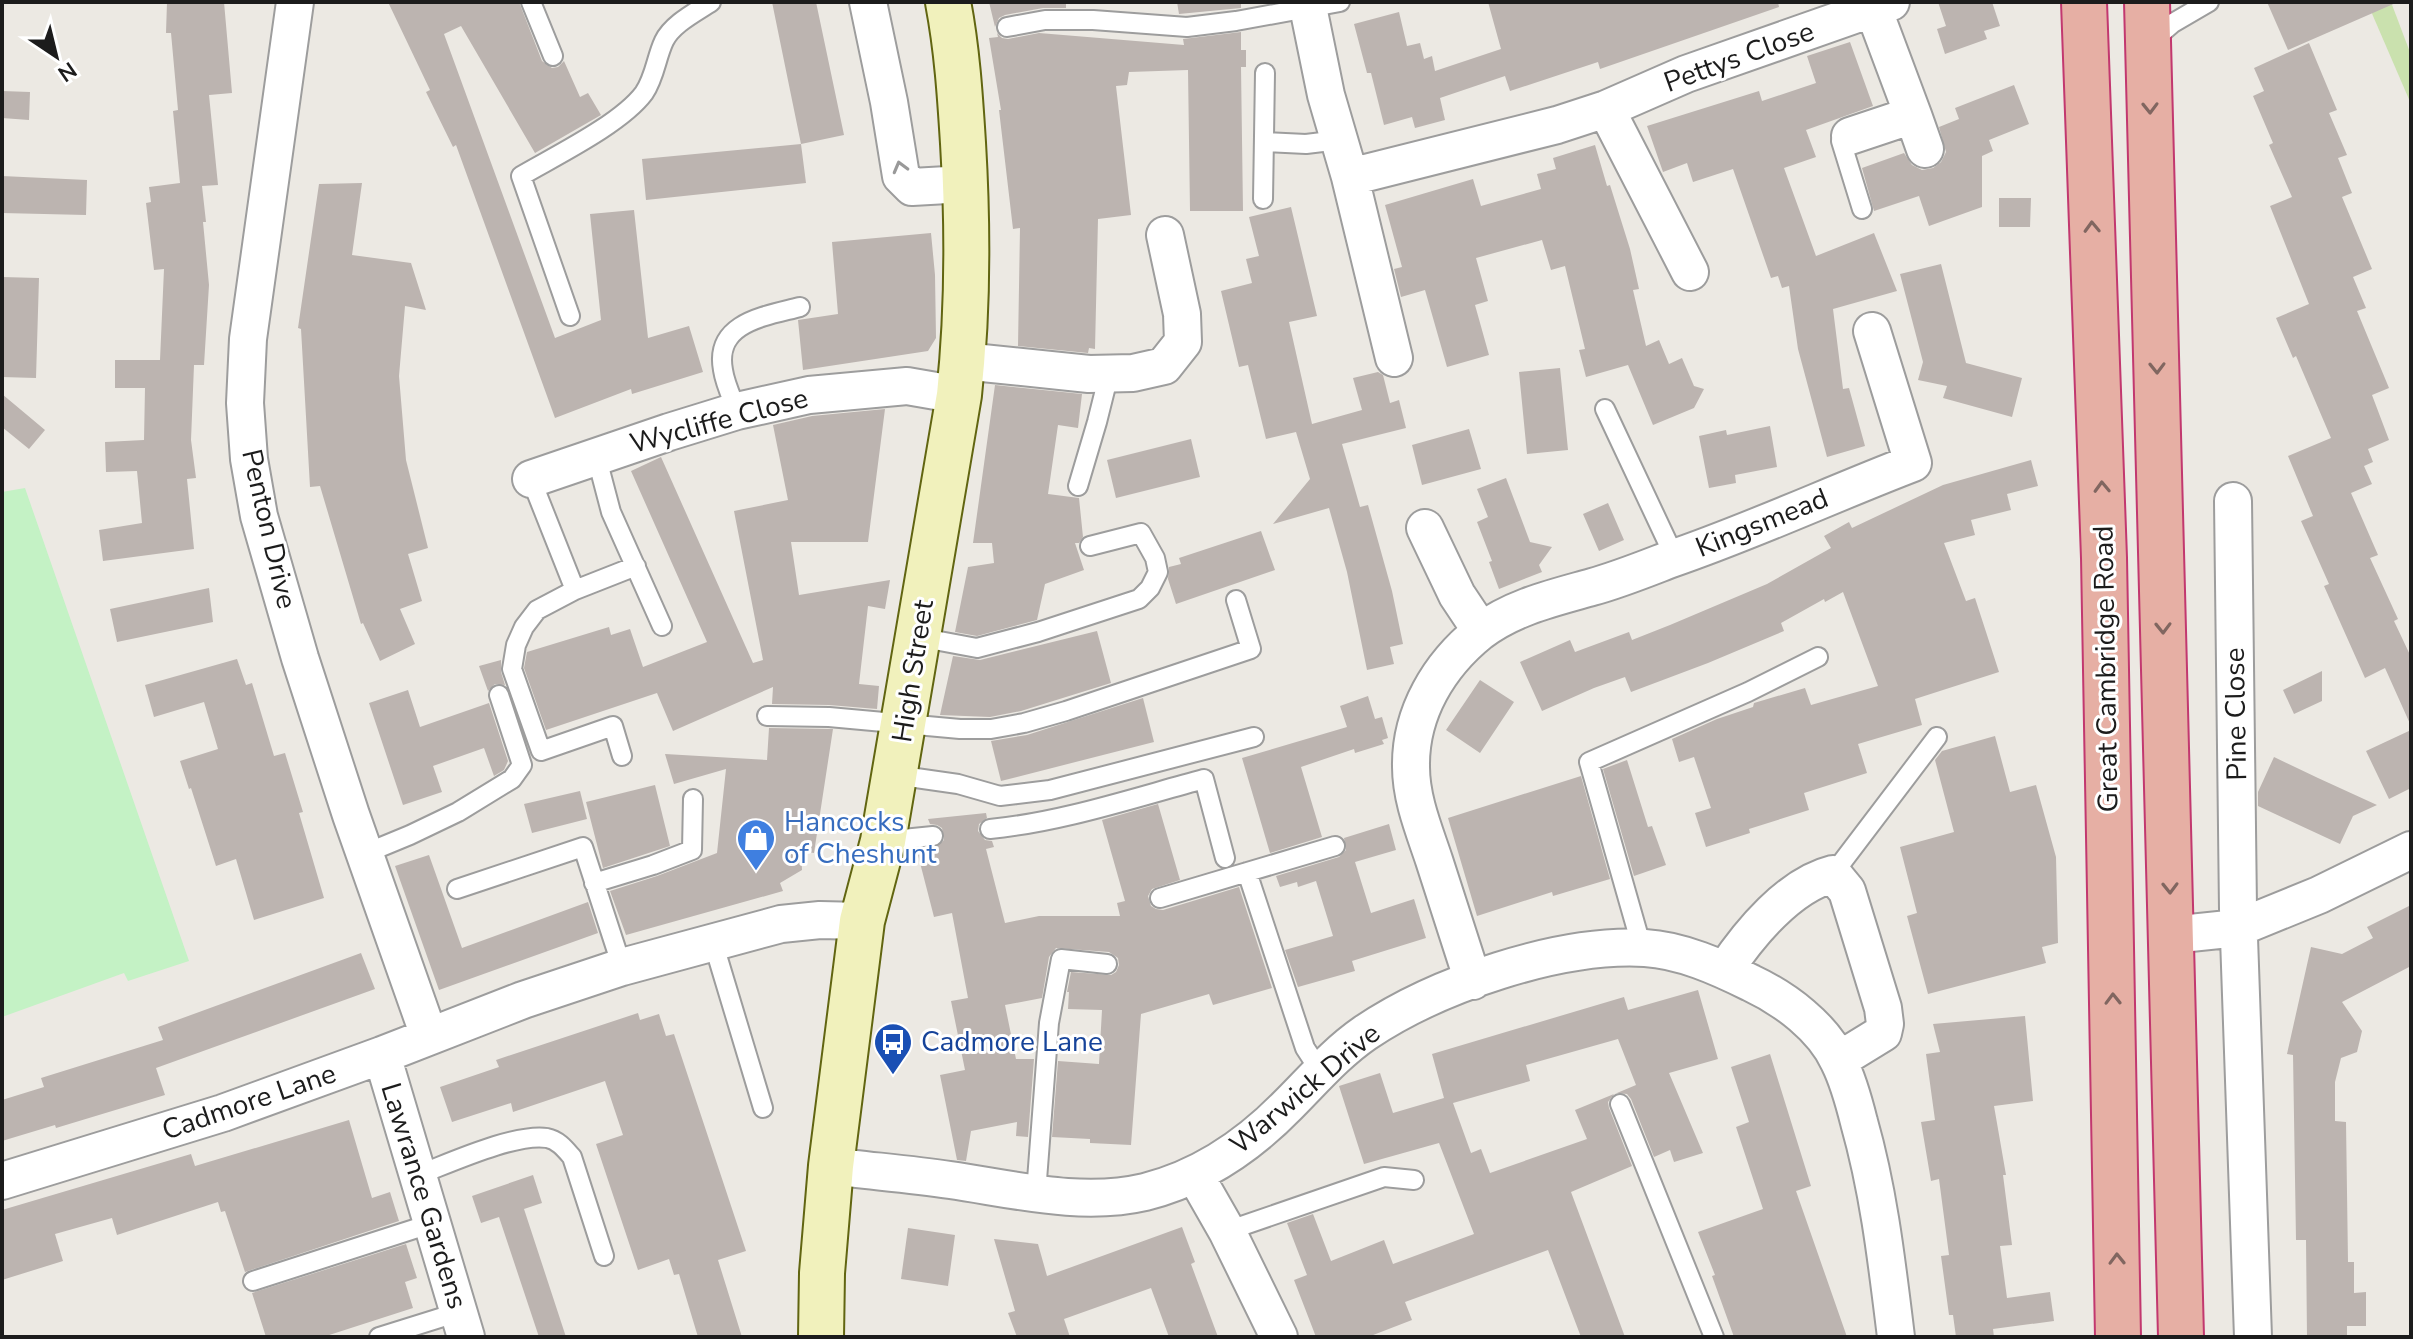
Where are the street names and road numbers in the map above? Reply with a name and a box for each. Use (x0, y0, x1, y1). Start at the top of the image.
street label: Pettys Close (1659, 12, 1819, 102)
street label: Wycliffe Close (626, 379, 812, 463)
street label: Penton Drive (232, 445, 306, 613)
street label: Kingsmead (1690, 479, 1834, 567)
street label: Great Cambridge Road (2084, 525, 2128, 813)
street label: High Street (883, 597, 943, 745)
street label: Pine Close (2216, 647, 2256, 781)
street label: Warwick Drive (1222, 1015, 1388, 1163)
street label: Cadmore Lane (157, 1054, 341, 1150)
street label: Lawrance Gardens (372, 1078, 476, 1314)

